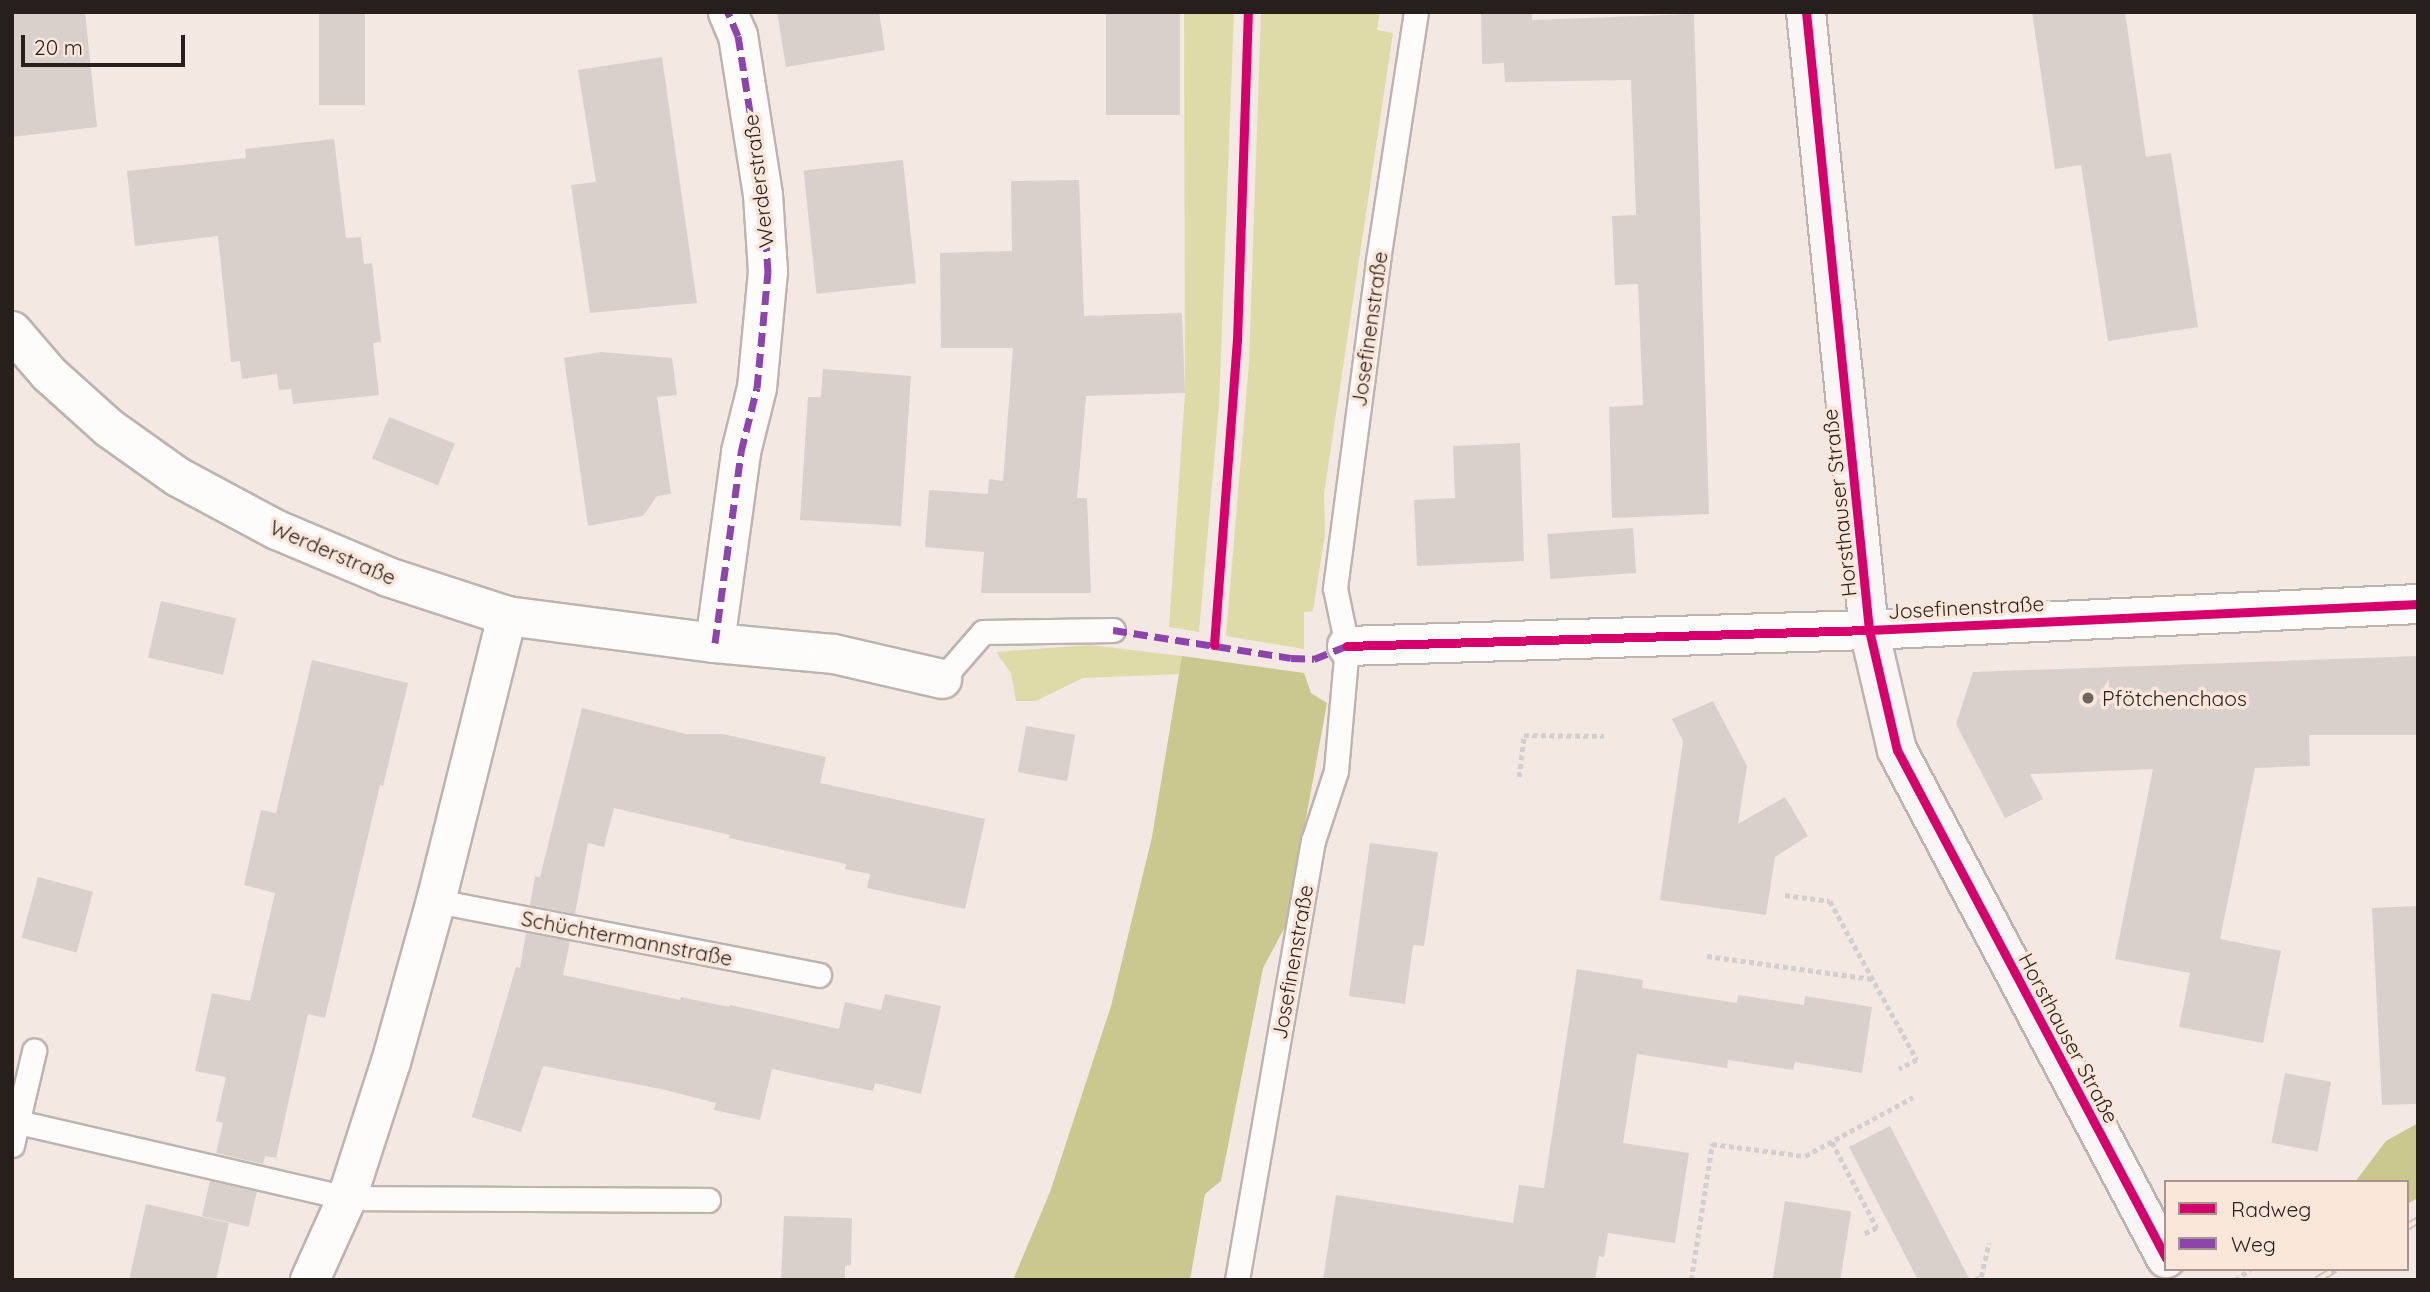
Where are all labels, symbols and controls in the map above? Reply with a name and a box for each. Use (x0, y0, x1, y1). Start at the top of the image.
scale bar (24, 21, 189, 65)
text: 20 m (34, 34, 83, 60)
street label: Werderstraße (737, 113, 779, 249)
street label: Josefinenstraße (1346, 250, 1392, 408)
street label: Horsthauser Straße (1817, 408, 1861, 598)
street label: Werderstraße (266, 514, 400, 590)
street label: Josefinenstraße (1887, 590, 2045, 624)
place label: Pfötchenchaos (2102, 685, 2247, 711)
marker: Pfötchenchaos (2080, 690, 2096, 706)
street label: Josefinenstraße (1266, 883, 1318, 1041)
street label: Schüchtermannstraße (519, 905, 735, 971)
street label: Horsthauser Straße (2014, 949, 2124, 1127)
legend (2164, 1180, 2409, 1271)
text: Radweg (2231, 1196, 2311, 1222)
text: Weg (2231, 1231, 2276, 1257)

